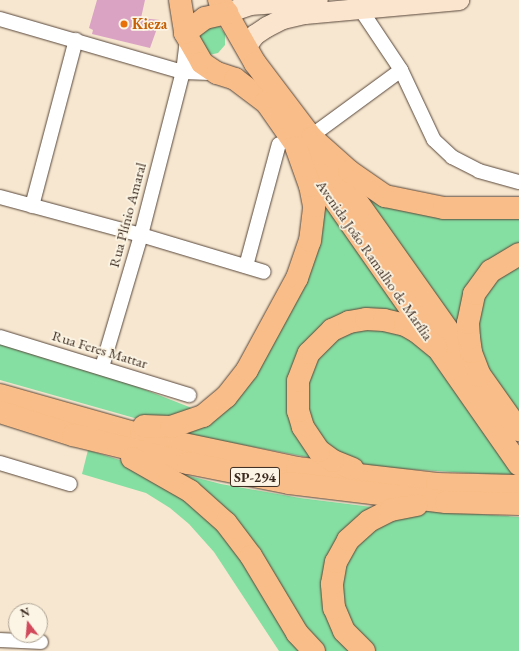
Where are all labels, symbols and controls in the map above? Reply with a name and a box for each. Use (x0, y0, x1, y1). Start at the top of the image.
place label: Kieza (132, 15, 167, 33)
marker: Kieza (119, 19, 129, 29)
street label: Rua Plínio Amaral (104, 161, 150, 269)
street label: Avenida João Ramalho de Marília (313, 176, 437, 344)
street label: Rua Feres Mattar (50, 326, 150, 372)
road number: SP-294 (229, 465, 281, 489)
north arrow (8, 603, 48, 643)
text: N (19, 604, 31, 620)

